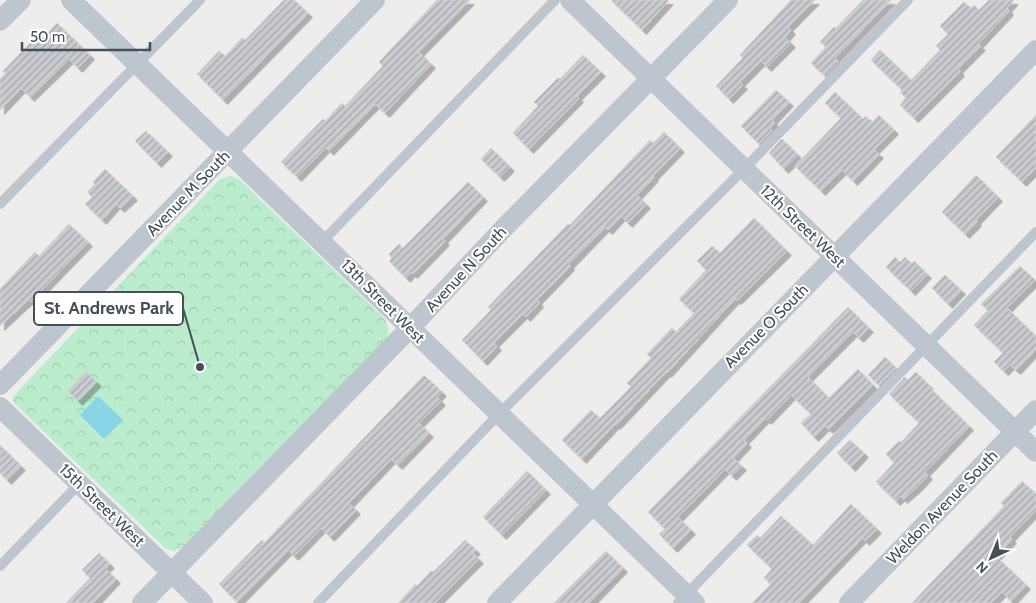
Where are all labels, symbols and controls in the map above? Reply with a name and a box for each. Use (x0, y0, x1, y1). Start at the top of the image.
scale bar (22, 20, 150, 52)
text: 50 m (30, 28, 65, 46)
street label: Avenue M South (142, 146, 234, 240)
street label: 12th Street West (757, 181, 850, 272)
street label: Avenue N South (422, 222, 510, 316)
street label: 13th Street West (337, 255, 429, 347)
street label: Avenue O South (720, 280, 812, 372)
callout: St. Andrews Park (34, 292, 183, 325)
text: St. Andrews Park (44, 297, 174, 319)
street label: Weldon Avenue South (883, 446, 1001, 568)
street label: 15th Street West (55, 460, 149, 551)
north arrow (966, 533, 1016, 583)
text: N (972, 557, 992, 577)

